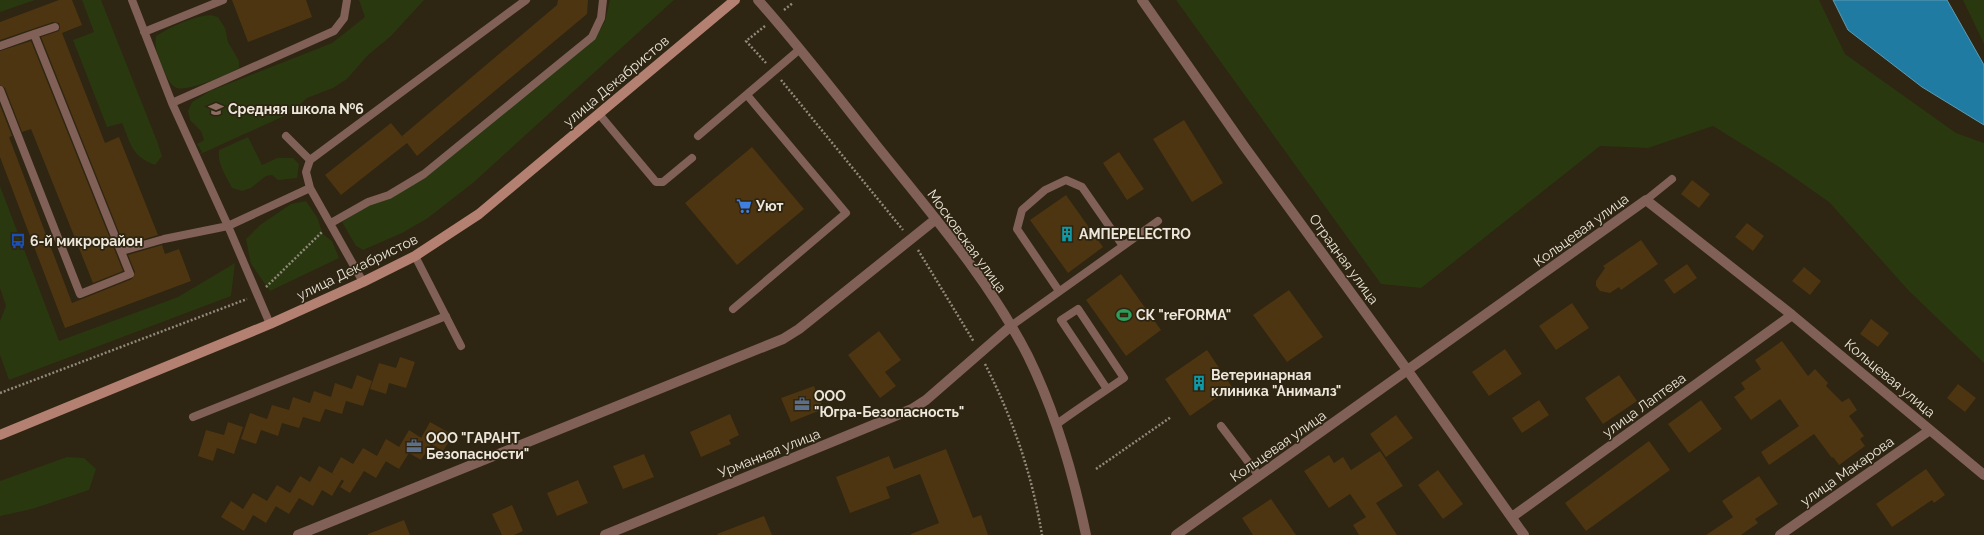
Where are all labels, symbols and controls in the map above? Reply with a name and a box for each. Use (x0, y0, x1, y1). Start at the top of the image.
street label: улица Декабристов (560, 32, 672, 130)
school or university icon: Средняя школа №6 (207, 100, 225, 118)
place label: Средняя школа №6 (228, 101, 364, 117)
street label: Московская улица (924, 186, 1010, 296)
street label: Кольцевая улица (1531, 190, 1631, 270)
supermarket icon: Уют (735, 197, 753, 215)
place label: Уют (755, 198, 784, 214)
street label: Отрадная улица (1306, 211, 1382, 307)
building icon: АМПЕРELECTRO (1058, 225, 1076, 243)
place label: АМПЕРELECTRO (1079, 226, 1191, 242)
street label: улица Декабристов (294, 231, 420, 303)
bus stop icon: 6-й микрорайон (9, 232, 27, 250)
place label: 6-й микрорайон (30, 233, 143, 249)
sports icon: СК "reFORMA" (1115, 306, 1133, 324)
place label: СК "reFORMA" (1136, 307, 1231, 323)
street label: Кольцевая улица (1842, 336, 1938, 420)
place label: Ветеринарная клиника "Анималз" (1211, 367, 1341, 399)
street label: улица Лаптева (1599, 369, 1689, 441)
building icon: Ветеринарная клиника "Анималз" (1190, 374, 1208, 392)
place label: ООО "Югра-Безопасность" (814, 388, 964, 420)
office icon: ООО "Югра-Безопасность" (793, 395, 811, 413)
street label: Кольцевая улица (1227, 407, 1329, 485)
street label: Урманная улица (716, 425, 822, 481)
place label: ООО "ГАРАНТ Безопасности" (426, 430, 529, 462)
street label: улица Макарова (1797, 433, 1897, 509)
office icon: ООО "ГАРАНТ Безопасности" (405, 437, 423, 455)

